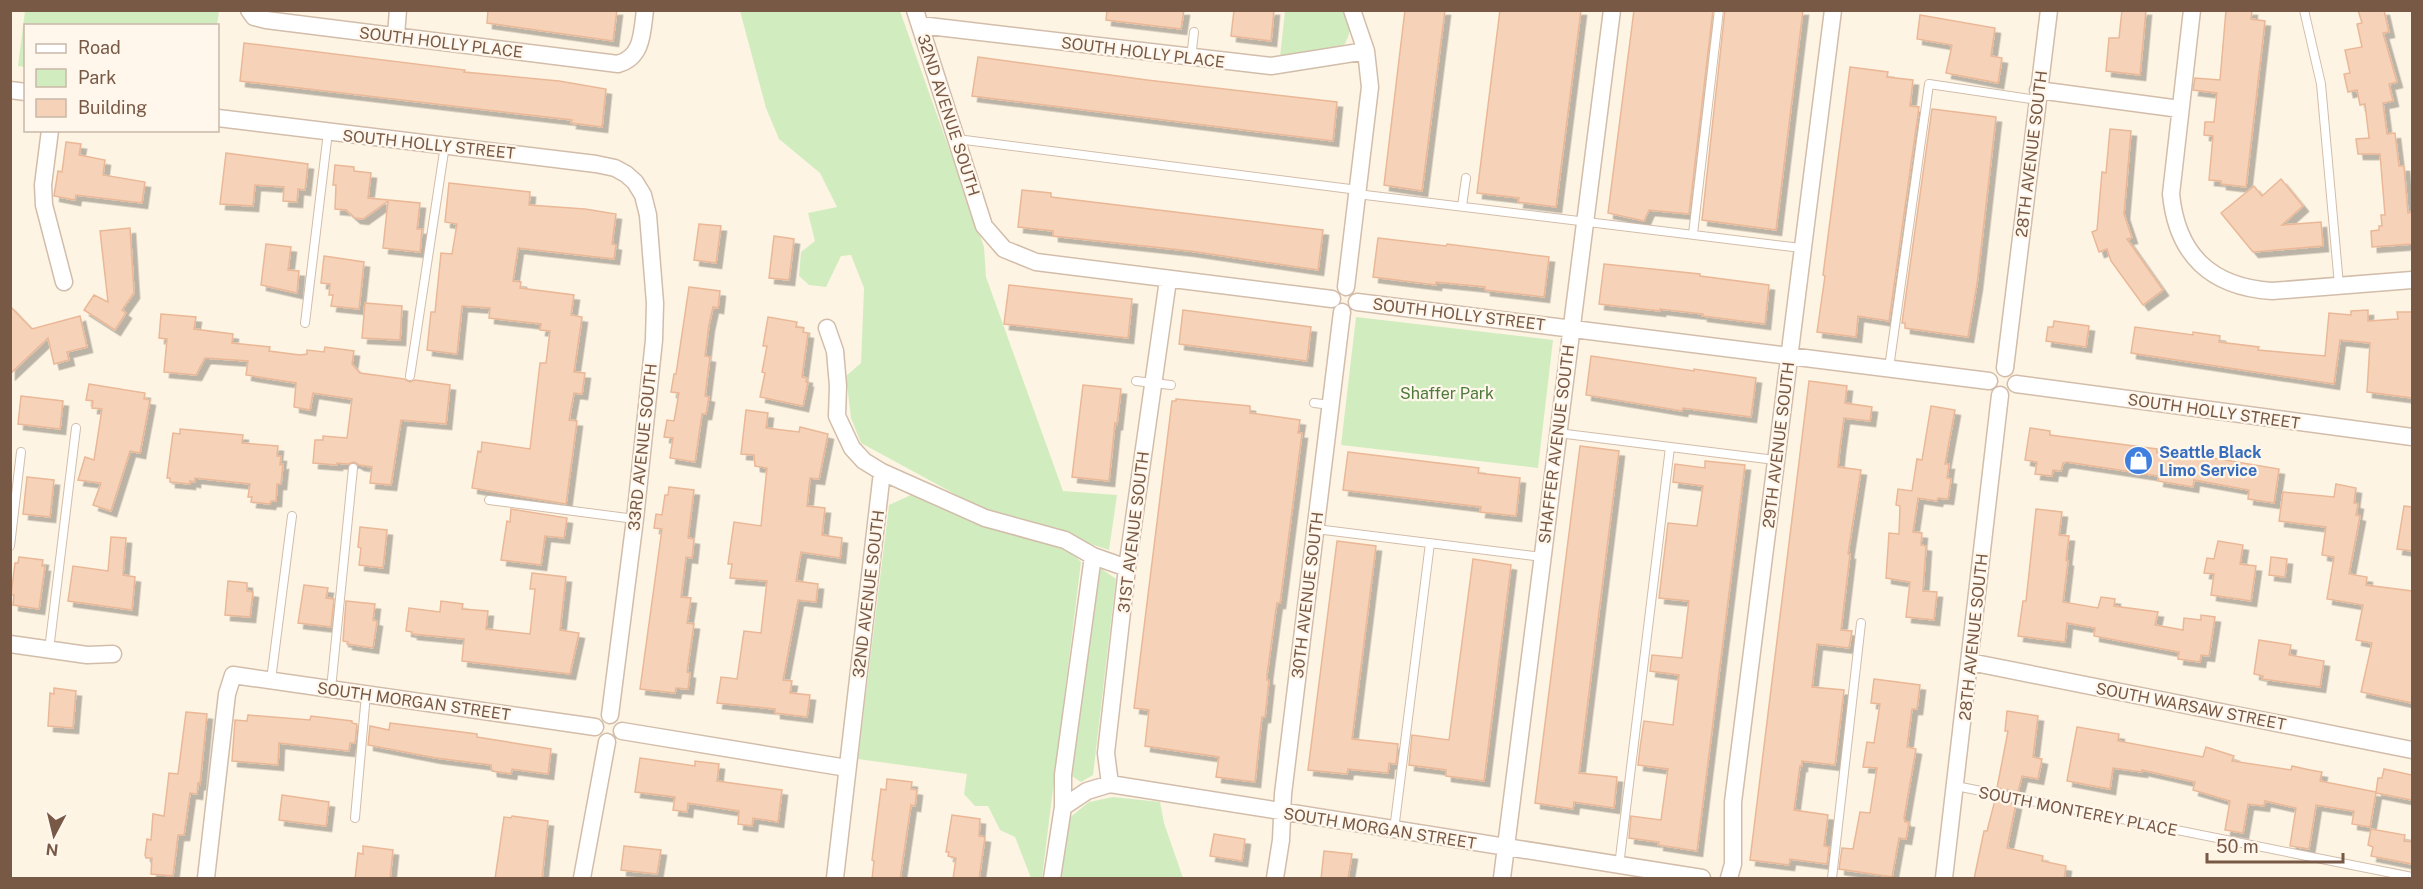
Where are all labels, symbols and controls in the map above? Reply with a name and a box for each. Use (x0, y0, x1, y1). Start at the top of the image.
street label: SOUTH HOLLY PLACE (358, 23, 524, 62)
legend (24, 24, 219, 132)
street label: 32ND AVENUE SOUTH (913, 32, 984, 198)
street label: SOUTH HOLLY PLACE (1060, 33, 1226, 72)
text: Road (78, 37, 121, 58)
text: Park (78, 67, 116, 88)
street label: 28TH AVENUE SOUTH (2012, 70, 2051, 239)
text: Building (78, 97, 147, 118)
street label: SOUTH HOLLY STREET (342, 126, 517, 163)
street label: SOUTH HOLLY STREET (1372, 294, 1547, 335)
street label: SHAFFER AVENUE SOUTH (1535, 343, 1578, 545)
street label: 29TH AVENUE SOUTH (1759, 361, 1798, 529)
street label: 33RD AVENUE SOUTH (624, 362, 661, 532)
park label: Shaffer Park (1400, 384, 1494, 403)
street label: SOUTH HOLLY STREET (2127, 390, 2302, 433)
place label: Seattle Black Limo Service (2159, 443, 2261, 480)
shop icon: Seattle Black Limo Service (2122, 445, 2154, 477)
street label: 31ST AVENUE SOUTH (1114, 450, 1153, 614)
street label: 32ND AVENUE SOUTH (849, 509, 888, 679)
street label: 30TH AVENUE SOUTH (1288, 511, 1327, 679)
street label: 28TH AVENUE SOUTH (1955, 553, 1992, 722)
street label: SOUTH MORGAN STREET (316, 679, 512, 725)
street label: SOUTH WARSAW STREET (2094, 679, 2288, 734)
street label: SOUTH MONTEREY PLACE (1977, 783, 2179, 840)
street label: SOUTH MORGAN STREET (1282, 804, 1478, 853)
north arrow (24, 805, 84, 865)
scale bar (2207, 826, 2344, 864)
text: 50 m (2216, 836, 2259, 857)
text: N (45, 839, 60, 860)

